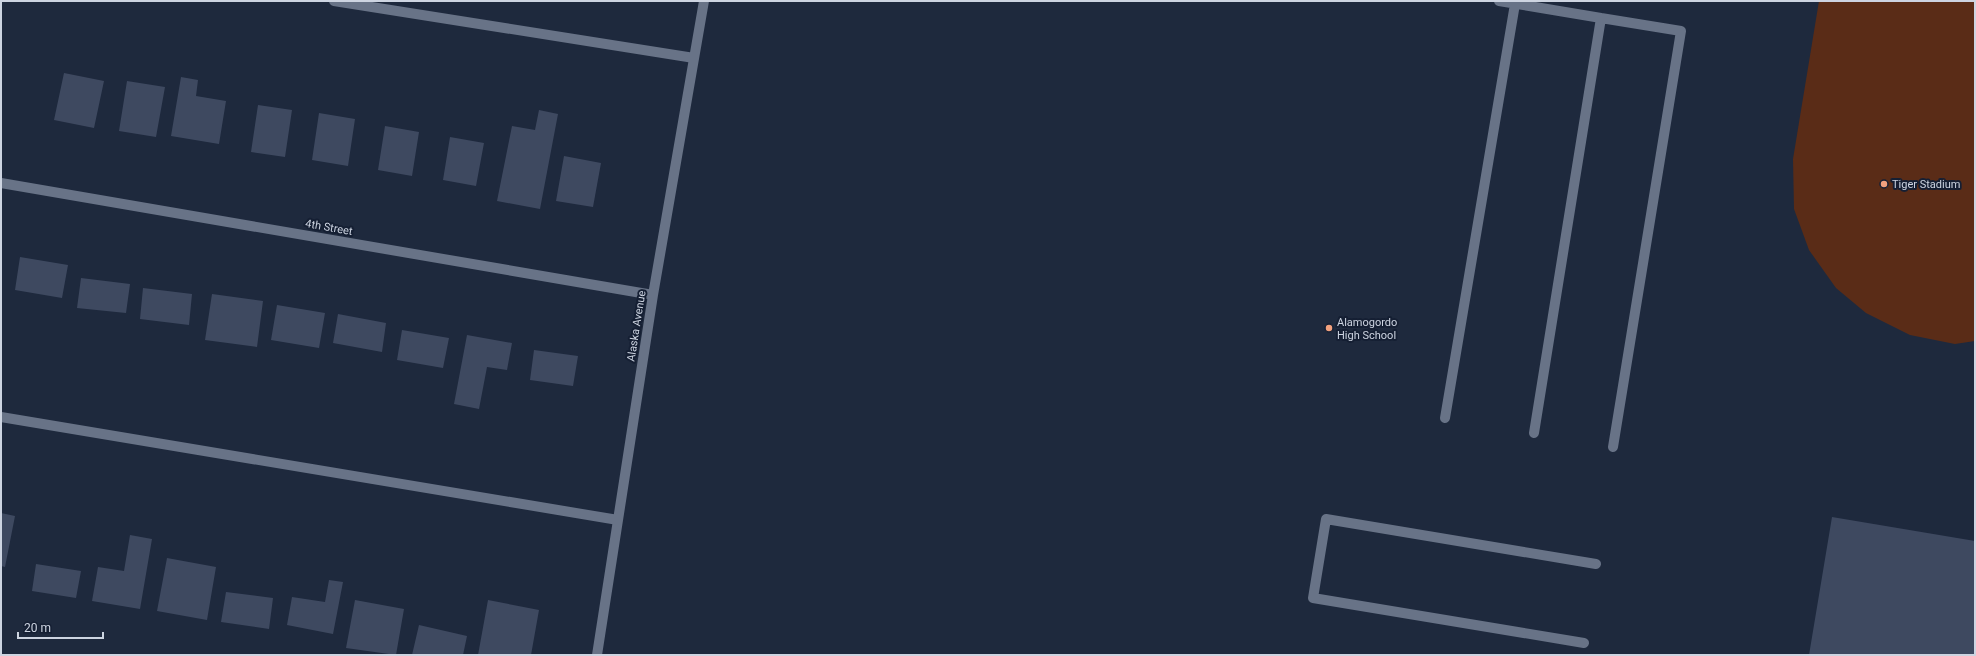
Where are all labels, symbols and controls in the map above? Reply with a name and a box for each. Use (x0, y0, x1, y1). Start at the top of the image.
place label: Tiger Stadium (1892, 178, 1960, 191)
marker: Tiger Stadium (1879, 179, 1889, 189)
street label: 4th Street (304, 217, 354, 238)
street label: Alaska Avenue (624, 289, 649, 363)
place label: Alamogordo High School (1337, 316, 1397, 342)
marker: Alamogordo High School (1324, 323, 1334, 333)
scale bar (18, 614, 103, 640)
text: 20 m (24, 621, 51, 635)

